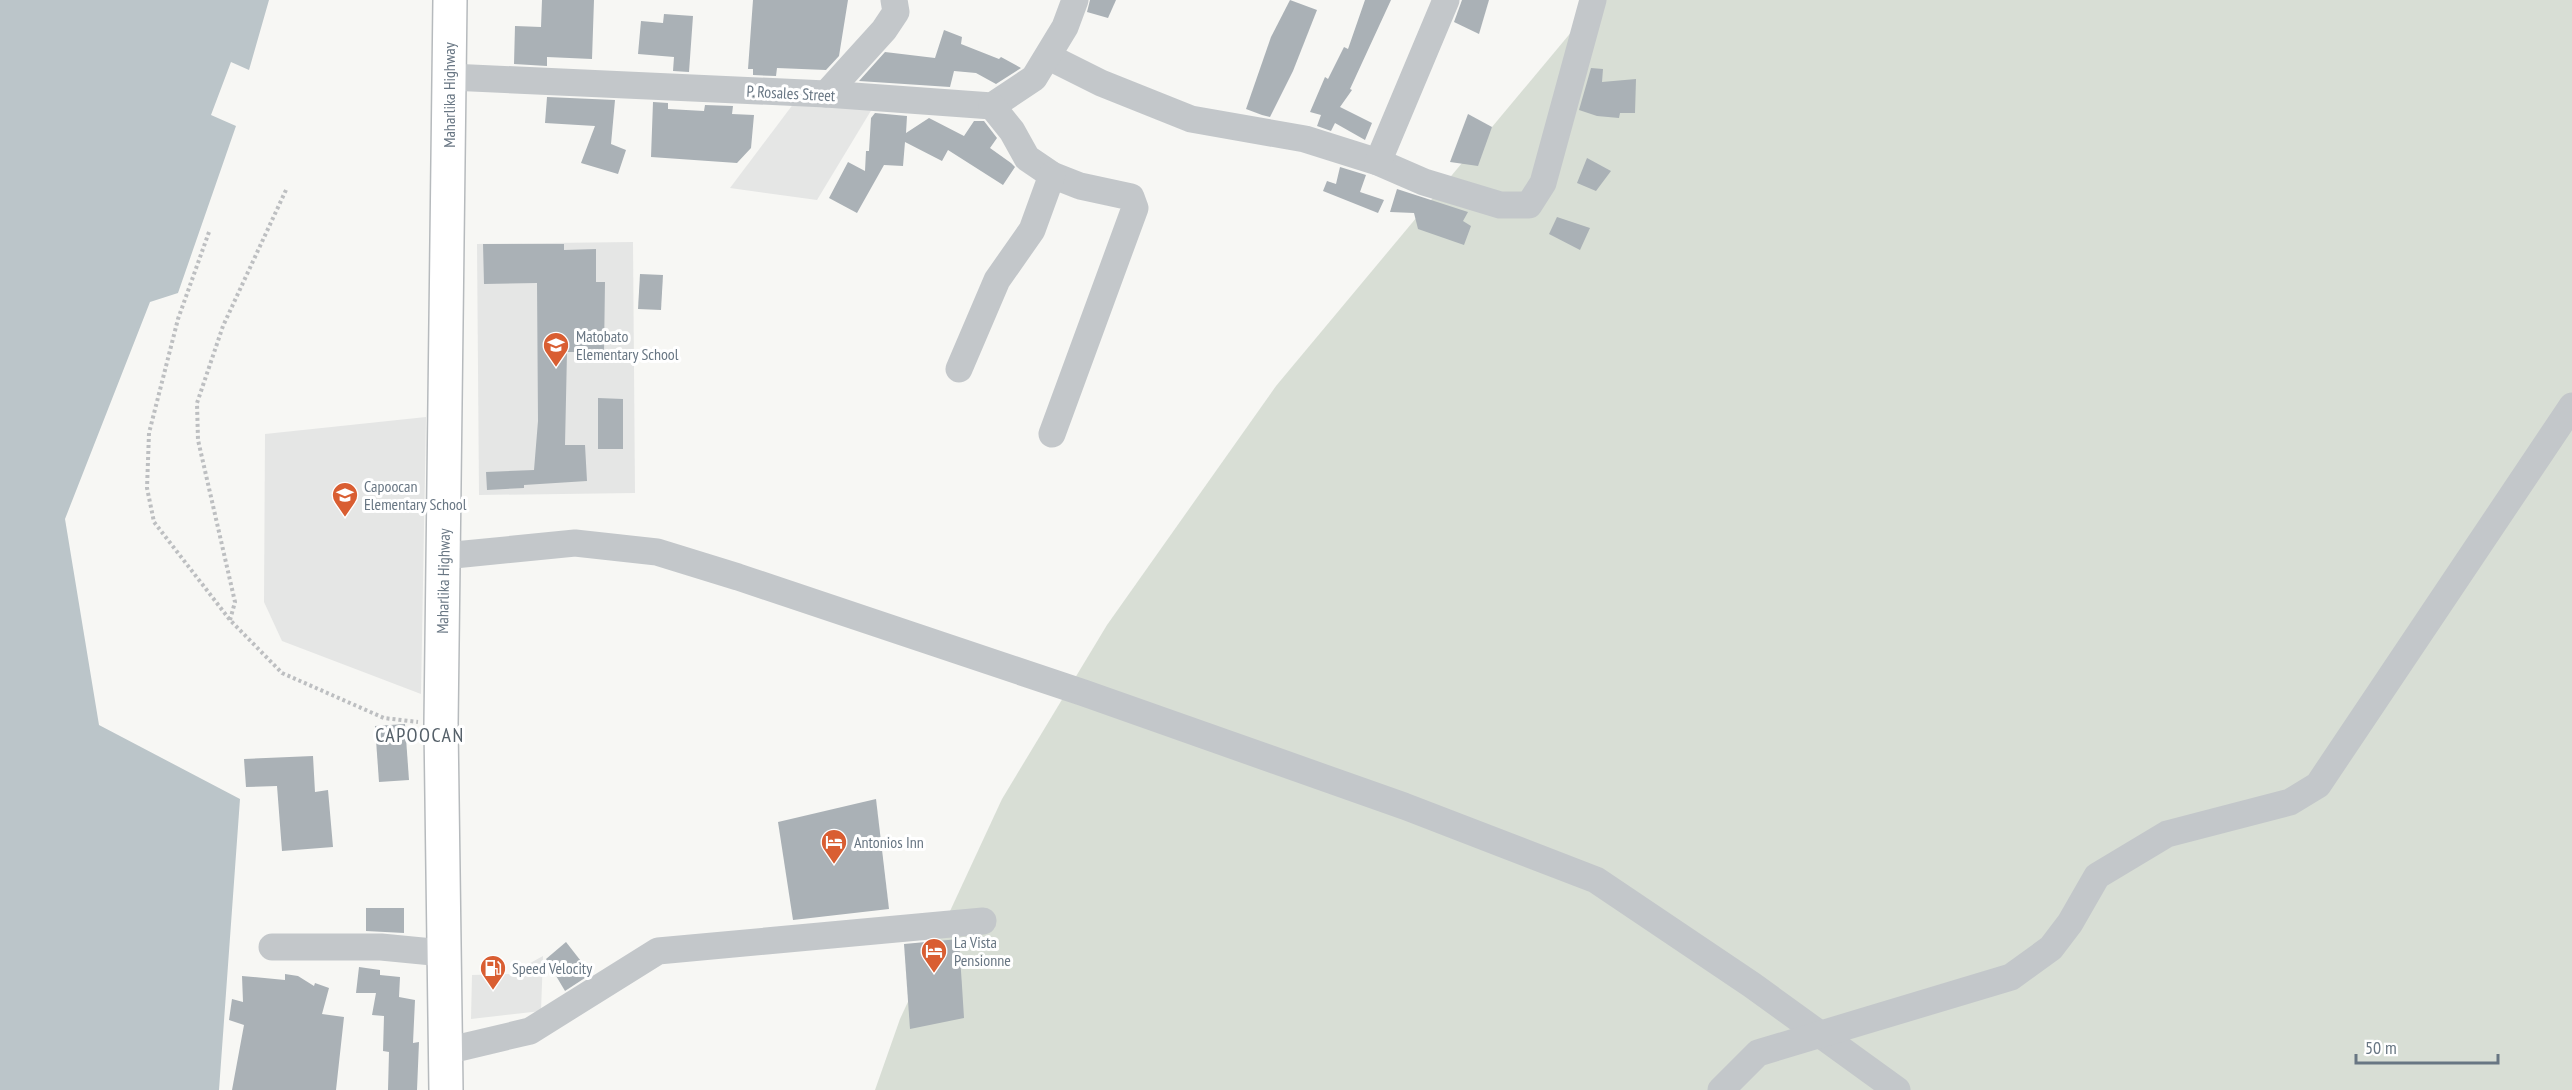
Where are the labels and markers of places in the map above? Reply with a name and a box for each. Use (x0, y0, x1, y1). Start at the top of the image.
place label: Matobato Elementary School (576, 326, 679, 364)
school or university icon: Matobato Elementary School (541, 330, 571, 368)
place label: Capoocan Elementary School (364, 476, 467, 514)
school or university icon: Capoocan Elementary School (330, 480, 360, 518)
hotel icon: Antonios Inn (819, 827, 849, 865)
place label: Antonios Inn (854, 832, 924, 852)
place label: La Vista Pensionne (954, 932, 1011, 970)
hotel icon: La Vista Pensionne (919, 936, 949, 974)
fuel station icon: Speed Velocity (478, 953, 508, 991)
place label: Speed Velocity (512, 958, 592, 978)

